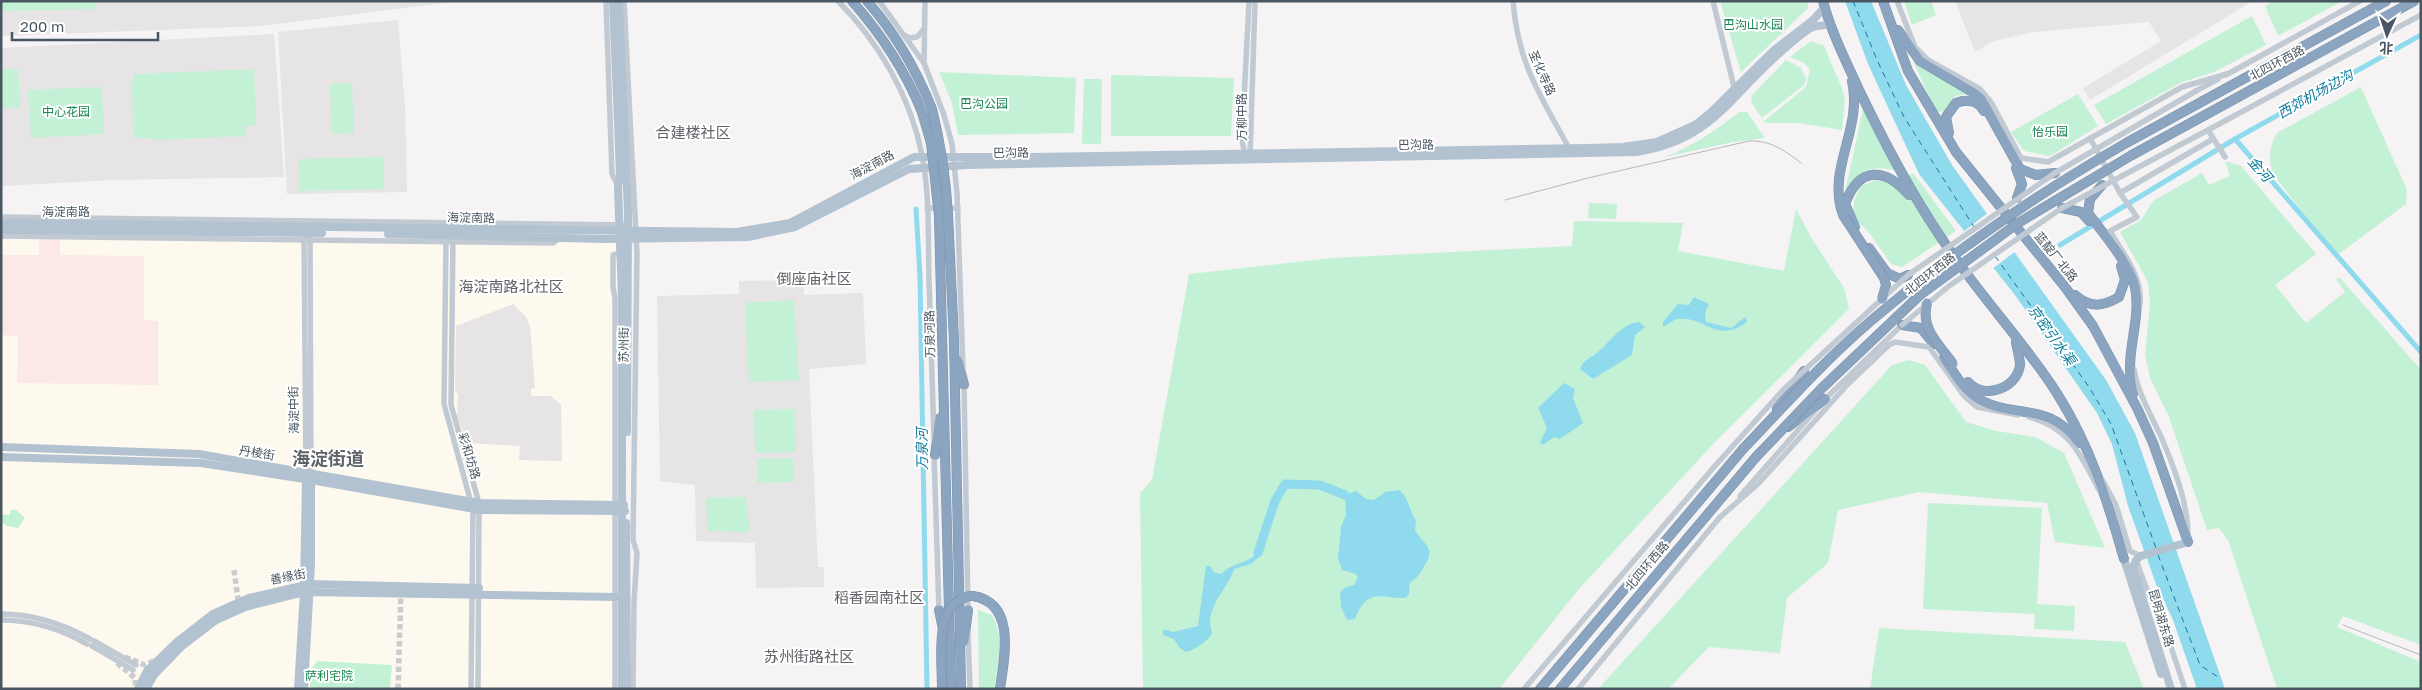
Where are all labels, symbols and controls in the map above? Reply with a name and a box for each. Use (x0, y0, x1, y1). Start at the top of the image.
scale bar (12, 10, 159, 42)
north arrow (2362, 10, 2412, 60)
text: 200 m (20, 17, 64, 35)
park label: 巴沟山水园 (1723, 17, 1783, 32)
text: 北 (2379, 40, 2394, 57)
street label: 北四环西路 (2247, 42, 2307, 83)
street label: 圣化寺路 (1526, 48, 1559, 98)
water label: 西郊机场边沟 (2274, 65, 2357, 121)
street label: 万柳中路 (1234, 93, 1249, 141)
park label: 巴沟公园 (960, 96, 1008, 111)
park label: 中心花园 (42, 104, 90, 119)
district label: 合建楼社区 (655, 123, 731, 141)
park label: 怡乐园 (2032, 124, 2068, 139)
street label: 巴沟路 (1398, 137, 1434, 152)
street label: 巴沟路 (993, 145, 1029, 160)
street label: 海淀南路 (847, 147, 896, 182)
water label: 金河 (2245, 153, 2278, 187)
street label: 海淀南路 (42, 204, 90, 219)
street label: 海淀南路 (447, 210, 495, 225)
street label: 蓝靛厂北路 (2032, 229, 2081, 285)
street label: 北四环西路 (1901, 249, 1958, 298)
district label: 倒座庙社区 (776, 269, 852, 287)
district label: 海淀南路北社区 (458, 277, 564, 295)
water label: 京密引水渠 (2025, 301, 2081, 370)
street label: 万泉河路 (922, 310, 937, 358)
street label: 苏州街 (616, 327, 631, 363)
street label: 海淀中街 (286, 386, 301, 434)
water label: 万泉河 (913, 425, 930, 470)
street label: 彩和坊路 (455, 431, 484, 481)
street label: 丹棱街 (238, 442, 276, 463)
district label: 海淀街道 (292, 447, 364, 469)
street label: 北四环西路 (1622, 538, 1672, 593)
street label: 善缘街 (269, 566, 307, 587)
street label: 昆明湖东路 (2146, 587, 2177, 649)
district label: 稻香园南社区 (834, 588, 924, 606)
district label: 苏州街路社区 (764, 647, 854, 665)
park label: 萨利宅院 (305, 668, 353, 683)

